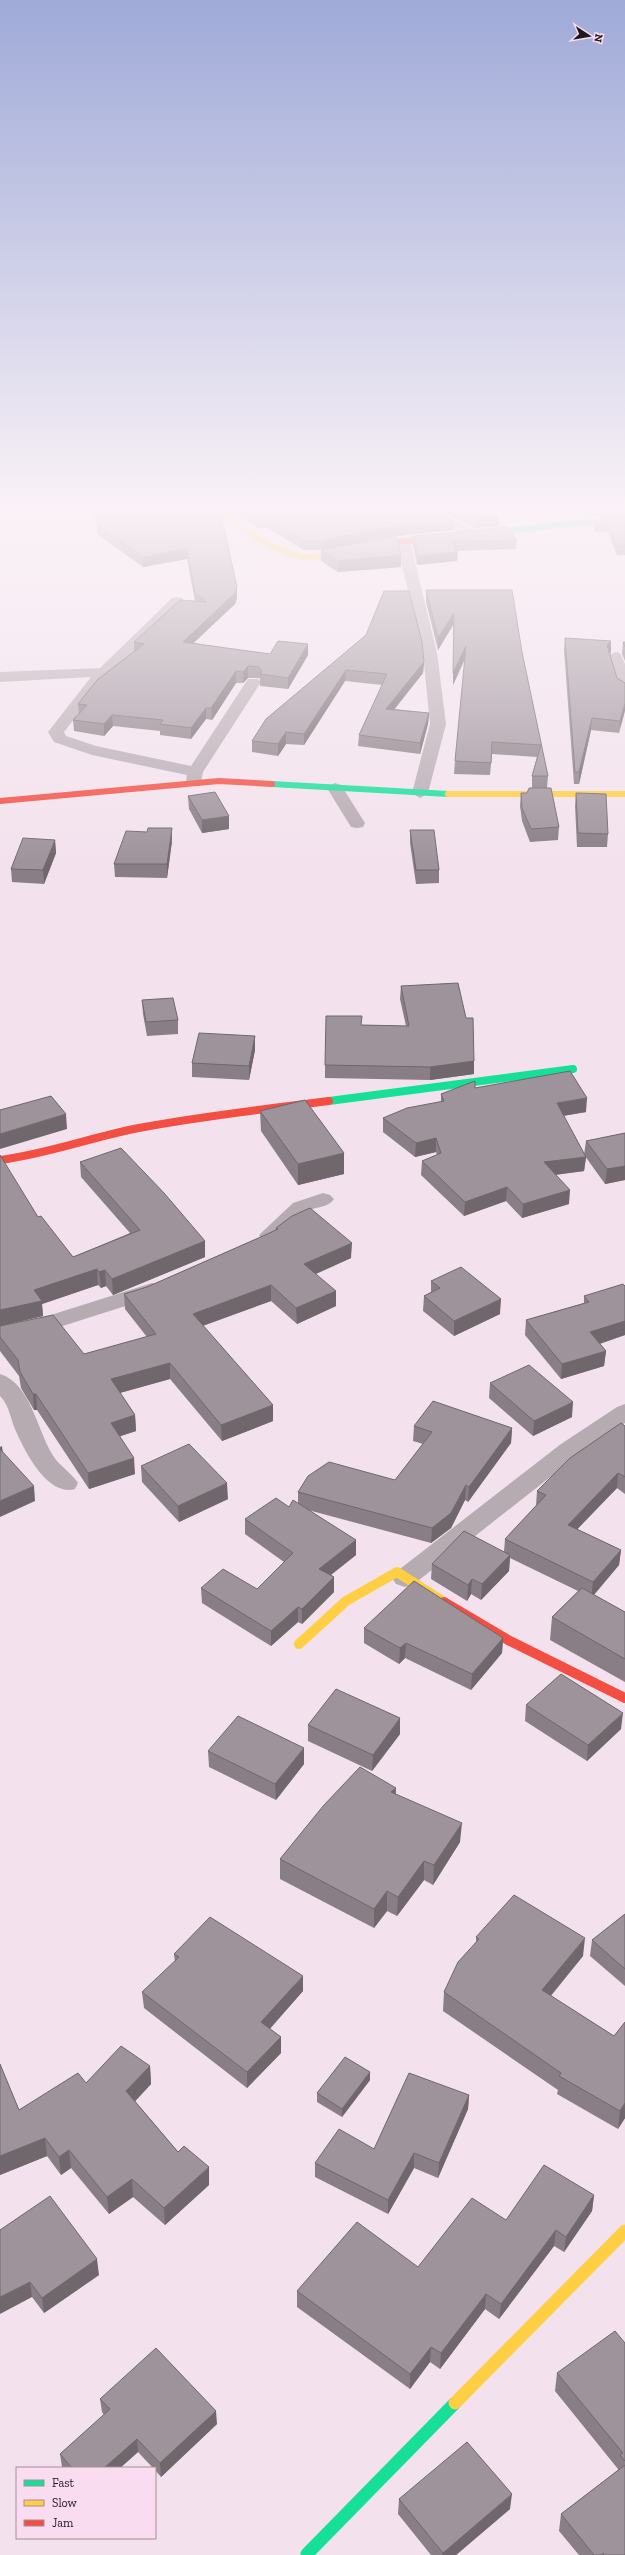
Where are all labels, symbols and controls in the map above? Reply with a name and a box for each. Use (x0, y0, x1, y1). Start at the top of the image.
north arrow (569, 16, 609, 56)
text: N (591, 33, 606, 44)
legend (16, 2467, 156, 2539)
text: Fast (52, 2476, 75, 2490)
text: Slow (52, 2496, 78, 2510)
text: Jam (52, 2516, 74, 2530)

